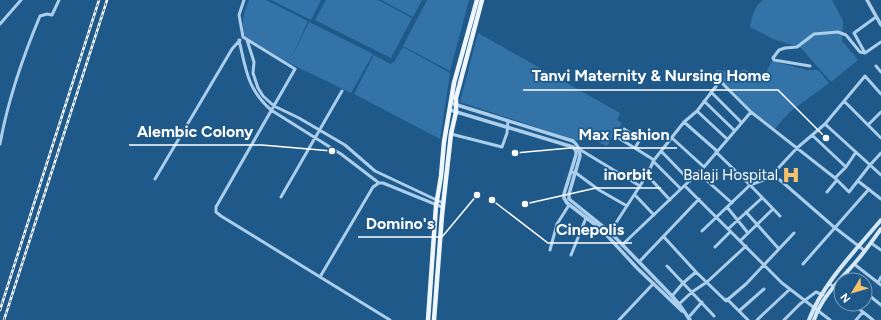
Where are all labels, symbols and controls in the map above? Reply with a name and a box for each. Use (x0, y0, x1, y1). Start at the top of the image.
callout: Tanvi Maternity & Nursing Home (523, 62, 778, 90)
text: Tanvi Maternity & Nursing Home (532, 66, 770, 85)
callout: Alembic Colony (129, 117, 262, 145)
callout: Max Fashion (570, 120, 677, 148)
text: Alembic Colony (137, 122, 254, 141)
text: Max Fashion (578, 125, 670, 144)
callout: inorbit (596, 160, 661, 188)
text: inorbit (604, 165, 652, 184)
hospital icon: Balaji Hospital (781, 165, 801, 185)
place label: Balaji Hospital (683, 166, 778, 184)
callout: Domino's (358, 209, 442, 237)
text: Domino's (366, 214, 435, 233)
callout: Cinepolis (548, 215, 632, 243)
text: Cinepolis (556, 220, 625, 239)
north arrow (833, 272, 873, 312)
text: N (838, 290, 853, 305)

